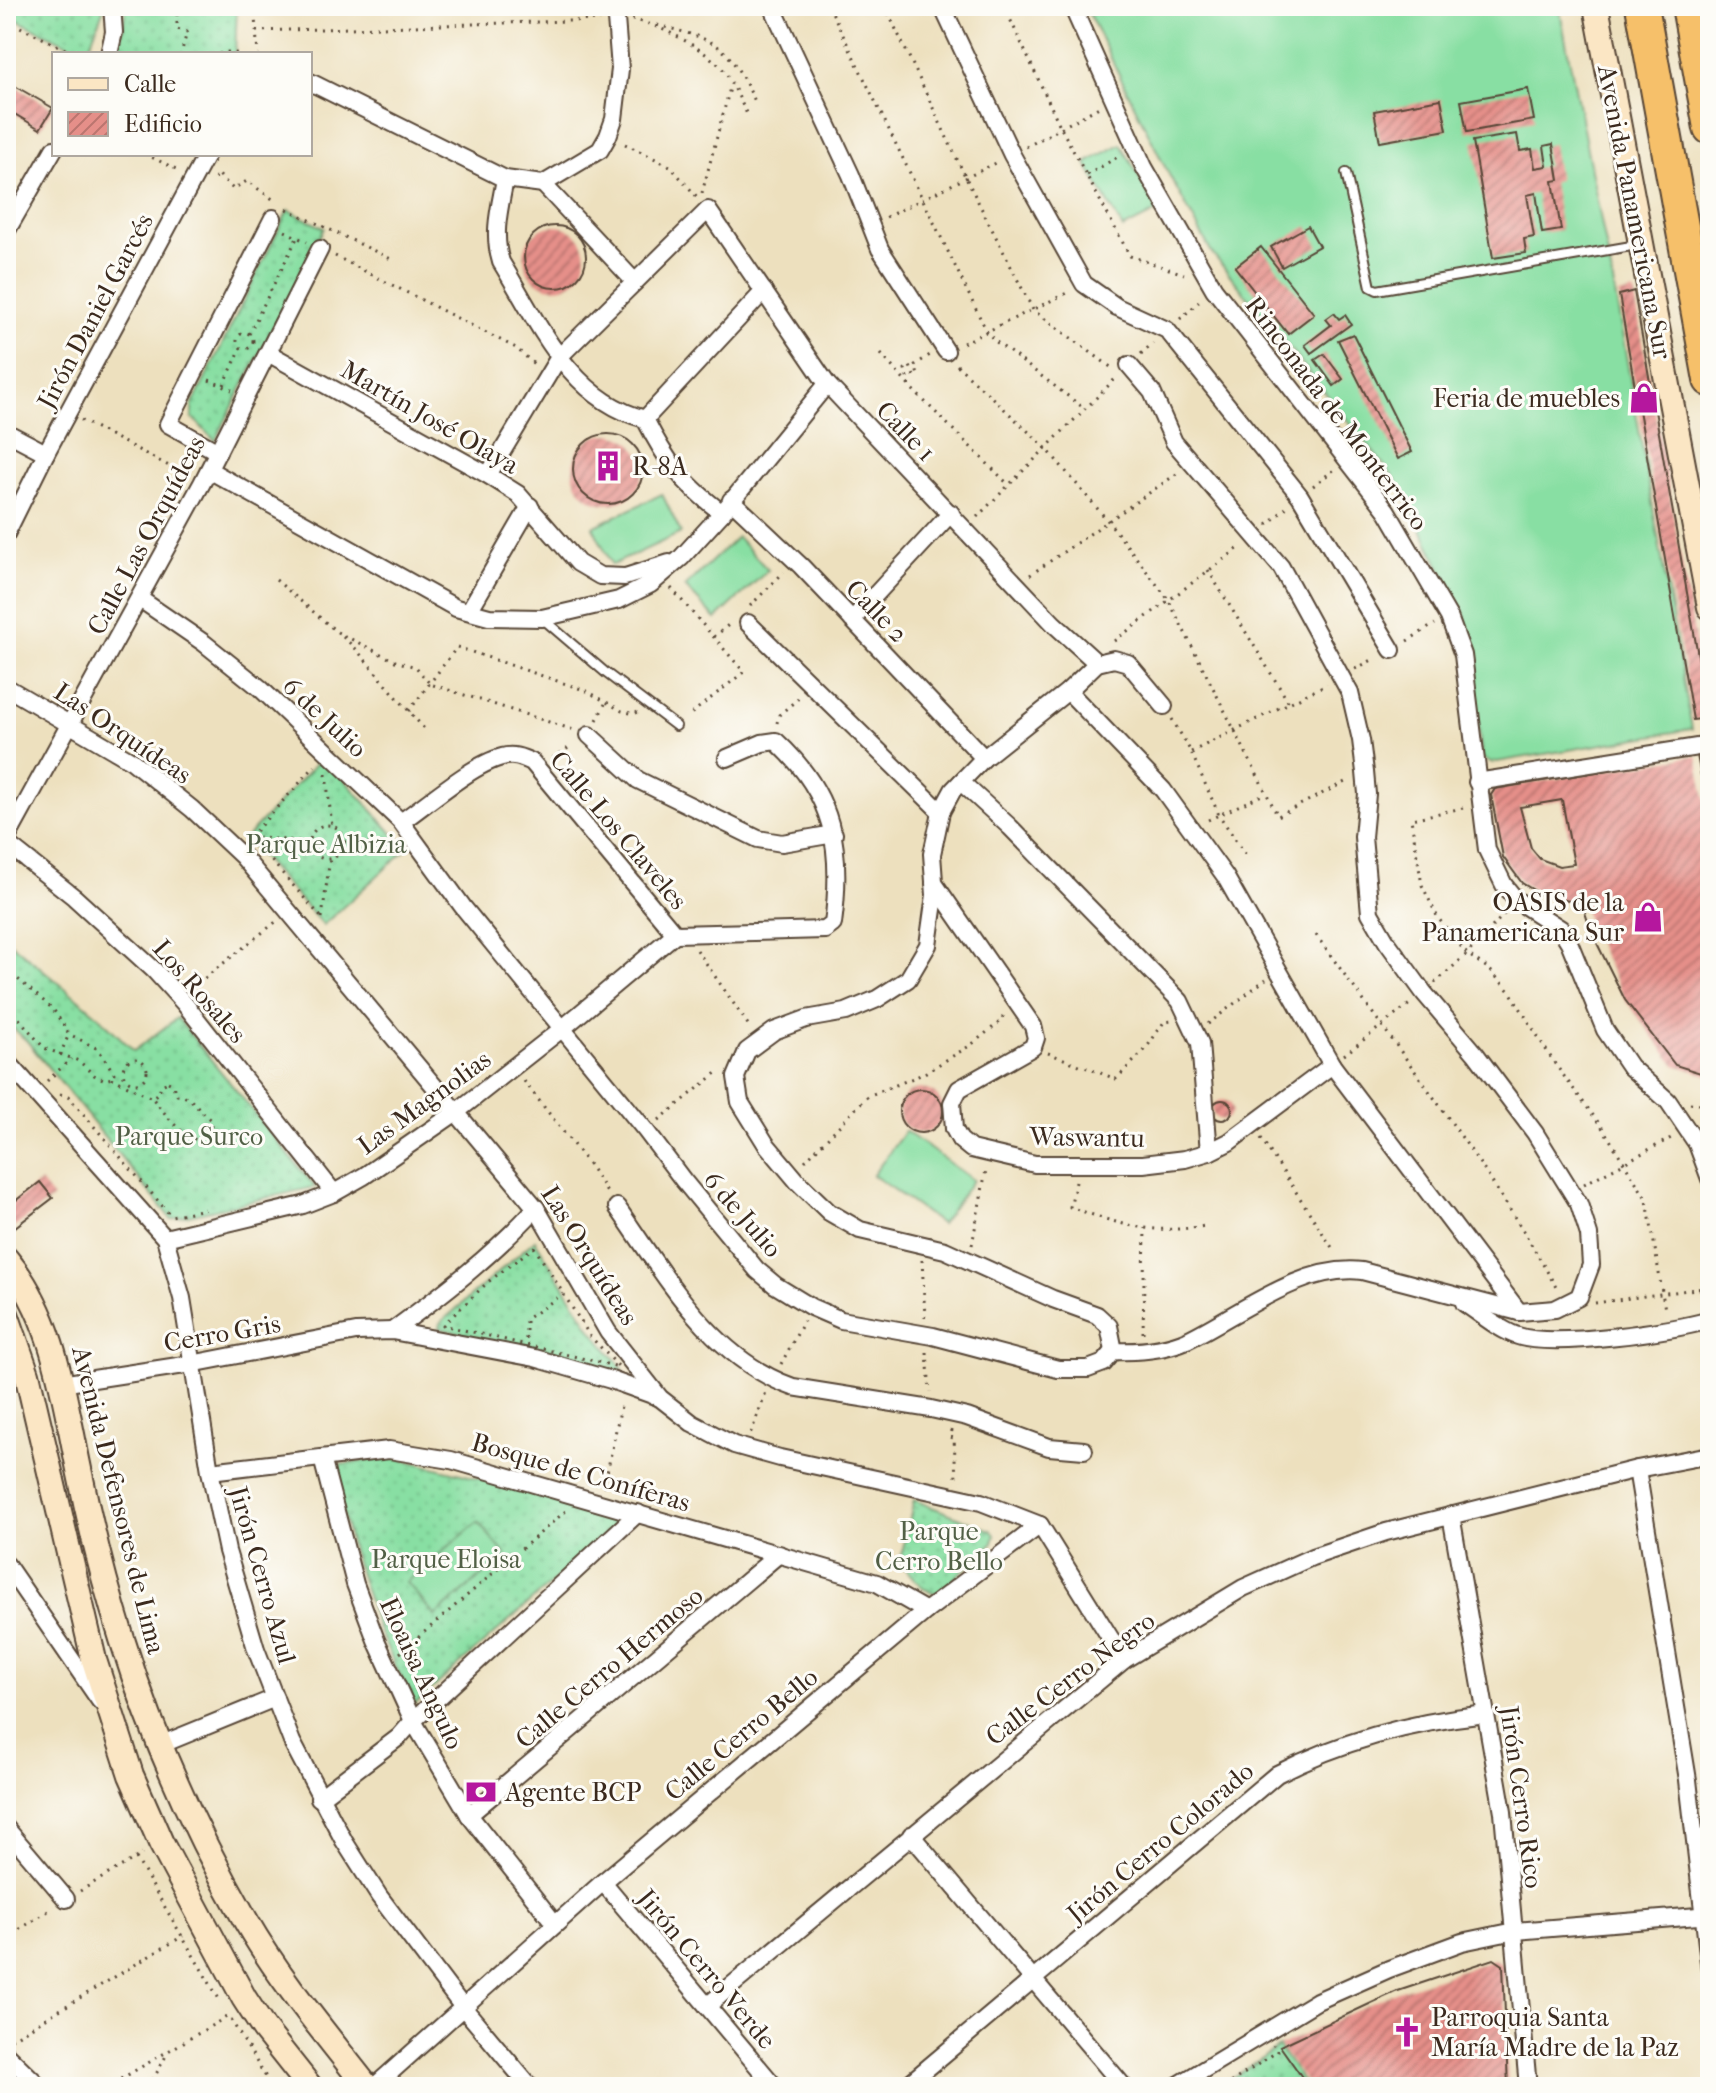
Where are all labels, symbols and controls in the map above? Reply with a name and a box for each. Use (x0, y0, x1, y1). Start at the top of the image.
legend (52, 52, 312, 156)
street label: Avenida Panamericana Sur (1591, 62, 1678, 362)
text: Calle (124, 70, 176, 98)
text: Edificio (124, 110, 202, 138)
street label: Jirón Daniel Garcés (30, 208, 160, 416)
street label: Rinconada de Monterrico (1238, 290, 1435, 537)
street label: Martín José Olaya (335, 354, 525, 481)
shop icon: Feria de muebles (1627, 381, 1661, 415)
place label: Feria de muebles (1433, 383, 1620, 414)
street label: Calle 1 (870, 395, 942, 468)
street label: Calle Las Orquídeas (81, 430, 212, 640)
building icon: R-8A (591, 449, 625, 483)
place label: R-8A (632, 451, 689, 482)
street label: Calle 2 (839, 573, 914, 649)
street label: 6 de Julio (276, 671, 373, 764)
street label: Las Orquídeas (48, 676, 197, 791)
street label: Calle Los Claveles (543, 745, 694, 916)
park label: Parque Albizia (245, 829, 408, 860)
place label: OASIS de la Panamericana Sur (1421, 887, 1625, 948)
shop icon: OASIS de la Panamericana Sur (1631, 900, 1665, 934)
street label: Los Rosales (146, 933, 253, 1049)
street label: Las Magnolias (352, 1044, 497, 1161)
park label: Parque Surco (115, 1121, 263, 1152)
street label: Waswantu (1028, 1121, 1145, 1154)
street label: 6 de Julio (697, 1165, 788, 1264)
street label: Las Orquídeas (534, 1180, 645, 1331)
street label: Cerro Gris (161, 1308, 283, 1359)
street label: Avenida Defensores de Lima (65, 1342, 172, 1658)
street label: Bosque de Coníferas (468, 1426, 694, 1519)
street label: Jirón Cerro Azul (222, 1481, 303, 1667)
park label: Parque Cerro Bello (875, 1516, 1003, 1577)
park label: Parque Eloisa (371, 1544, 522, 1575)
street label: Calle Cerro Hermoso (509, 1580, 709, 1755)
street label: Eloaisa Angulo (373, 1592, 470, 1754)
street label: Calle Cerro Negro (980, 1605, 1161, 1752)
street label: Calle Cerro Bello (658, 1661, 824, 1807)
street label: Jirón Cerro Rico (1493, 1702, 1550, 1890)
street label: Jirón Cerro Colorado (1059, 1755, 1260, 1931)
bank icon: Agente BCP (464, 1775, 498, 1809)
place label: Agente BCP (504, 1777, 642, 1808)
street label: Jirón Cerro Verde (630, 1882, 782, 2056)
place label: Parroquia Santa María Madre de la Paz (1431, 2002, 1679, 2063)
church icon: Parroquia Santa María Madre de la Paz (1390, 2015, 1424, 2049)

